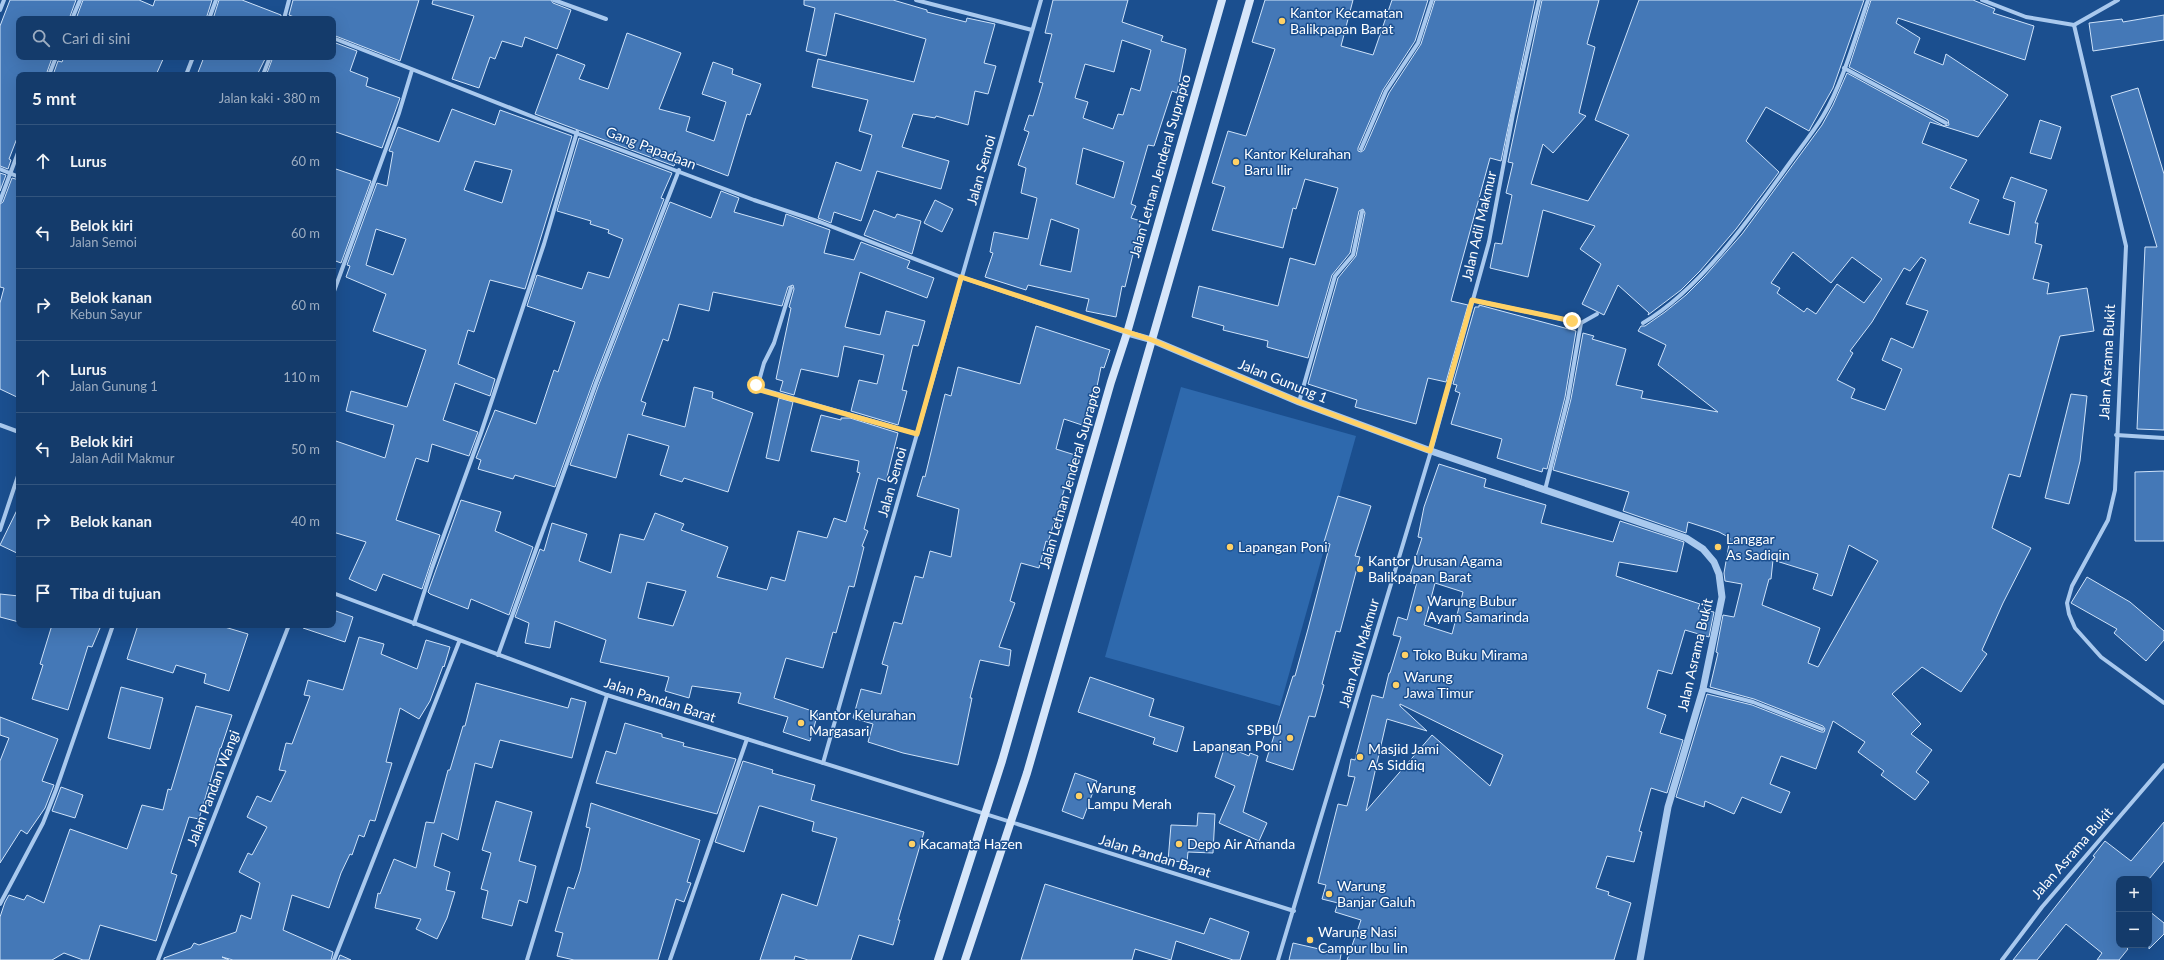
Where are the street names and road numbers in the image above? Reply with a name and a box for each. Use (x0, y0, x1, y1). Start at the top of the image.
street label: Jalan Letnan Jenderal Suprapto (1125, 72, 1194, 259)
street label: Gang Papadaan (604, 123, 699, 173)
street label: Jalan Semoi (962, 133, 999, 207)
street label: Jalan Adil Makmur (1458, 169, 1499, 283)
street label: Jalan Asrama Bukit (2095, 304, 2118, 420)
street label: Jalan Gunung 1 (1236, 355, 1330, 406)
street label: Jalan Letnan Jenderal Suprapto (1035, 383, 1104, 570)
street label: Jalan Semoi (873, 445, 910, 519)
street label: Jalan Adil Makmur (1335, 596, 1382, 709)
street label: Jalan Asrama Bukit (1673, 597, 1716, 713)
street label: Jalan Pandan Barat (602, 673, 718, 726)
street label: Jalan Pandan Wangi (183, 728, 242, 848)
street label: Jalan Asrama Bukit (2027, 803, 2116, 902)
street label: Jalan Pandan Barat (1097, 830, 1213, 881)

